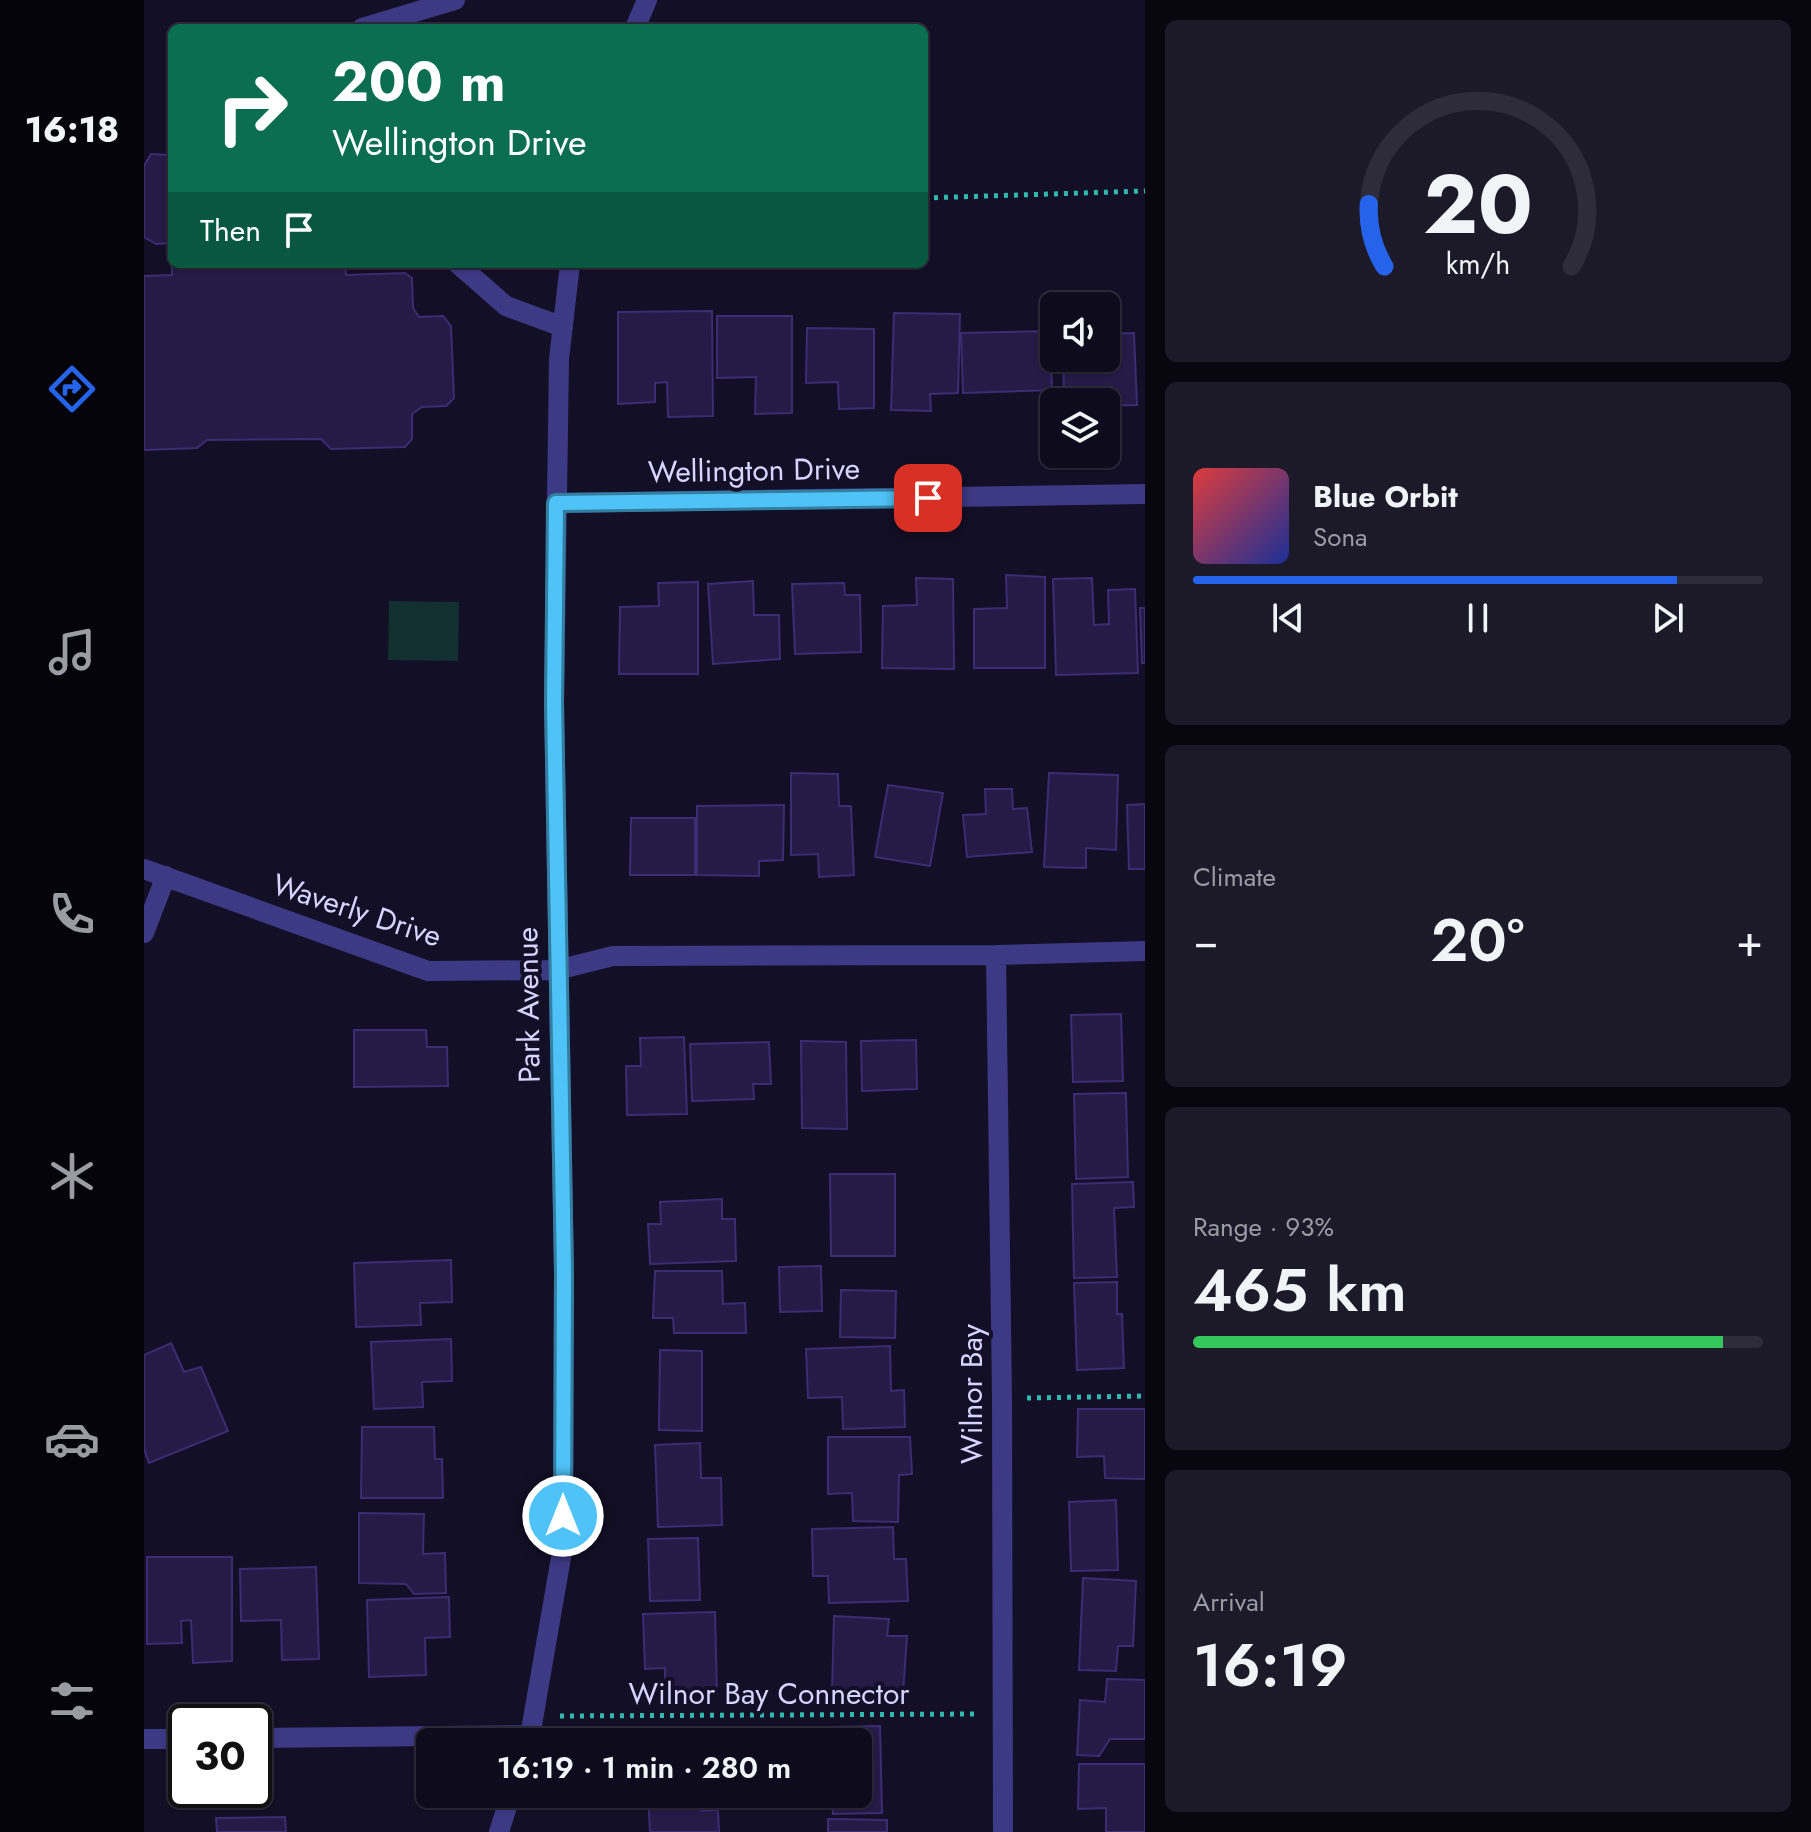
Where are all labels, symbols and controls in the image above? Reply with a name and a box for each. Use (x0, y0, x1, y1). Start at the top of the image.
text: 200 m (332, 41, 506, 122)
icon: right (200, 56, 304, 160)
text: 16:18 (25, 103, 119, 155)
text: Wellington Drive (332, 116, 587, 168)
text: 20 (1423, 144, 1533, 264)
icon: arrive (277, 208, 321, 252)
text: Then (200, 209, 261, 252)
text: km/h (1446, 243, 1510, 285)
map controls (1040, 292, 1120, 468)
button: sound (1040, 292, 1120, 372)
icon: directions (44, 361, 100, 417)
button: layers (1040, 388, 1120, 468)
street label: Wellington Drive (648, 447, 860, 493)
pin (894, 464, 962, 532)
text: Blue Orbit (1313, 475, 1458, 518)
icon: arrive (906, 476, 950, 520)
text: Sona (1313, 518, 1368, 556)
icon: previous (1266, 596, 1310, 640)
icon: pause (1456, 596, 1500, 640)
icon: next (1646, 596, 1690, 640)
icon: music (44, 624, 100, 680)
text: Climate (1193, 858, 1276, 896)
street label: Waverly Drive (267, 862, 447, 958)
icon: phone (44, 886, 100, 942)
text: 20° (1431, 897, 1524, 984)
text: − (1193, 909, 1219, 973)
text: + (1736, 909, 1763, 973)
street label: Park Avenue (505, 927, 551, 1083)
icon: climate (44, 1148, 100, 1204)
text: Range · 93% (1193, 1208, 1334, 1246)
text: 465 km (1193, 1247, 1407, 1334)
street label: Wilnor Bay (950, 1323, 993, 1464)
icon: car (44, 1411, 100, 1467)
position arrow (521, 1474, 605, 1558)
text: Arrival (1193, 1583, 1265, 1621)
text: 16:19 (1193, 1622, 1348, 1709)
street label: Wilnor Bay Connector (628, 1672, 910, 1715)
icon: filters (44, 1673, 100, 1729)
speed limit sign: 30 (168, 1704, 272, 1808)
text: 16:19 · 1 min · 280 m (497, 1746, 791, 1789)

